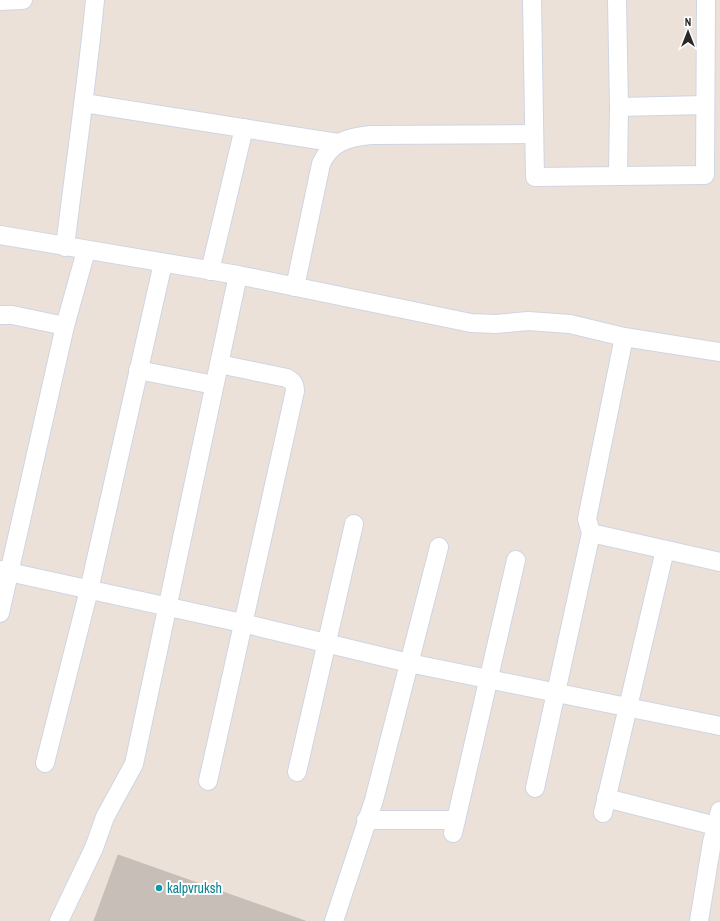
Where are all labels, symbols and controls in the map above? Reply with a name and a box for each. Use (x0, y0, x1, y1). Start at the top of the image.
north arrow (668, 12, 708, 52)
text: N (685, 15, 691, 29)
place label: kalpvruksh (167, 879, 222, 897)
marker: kalpvruksh (154, 883, 164, 893)

